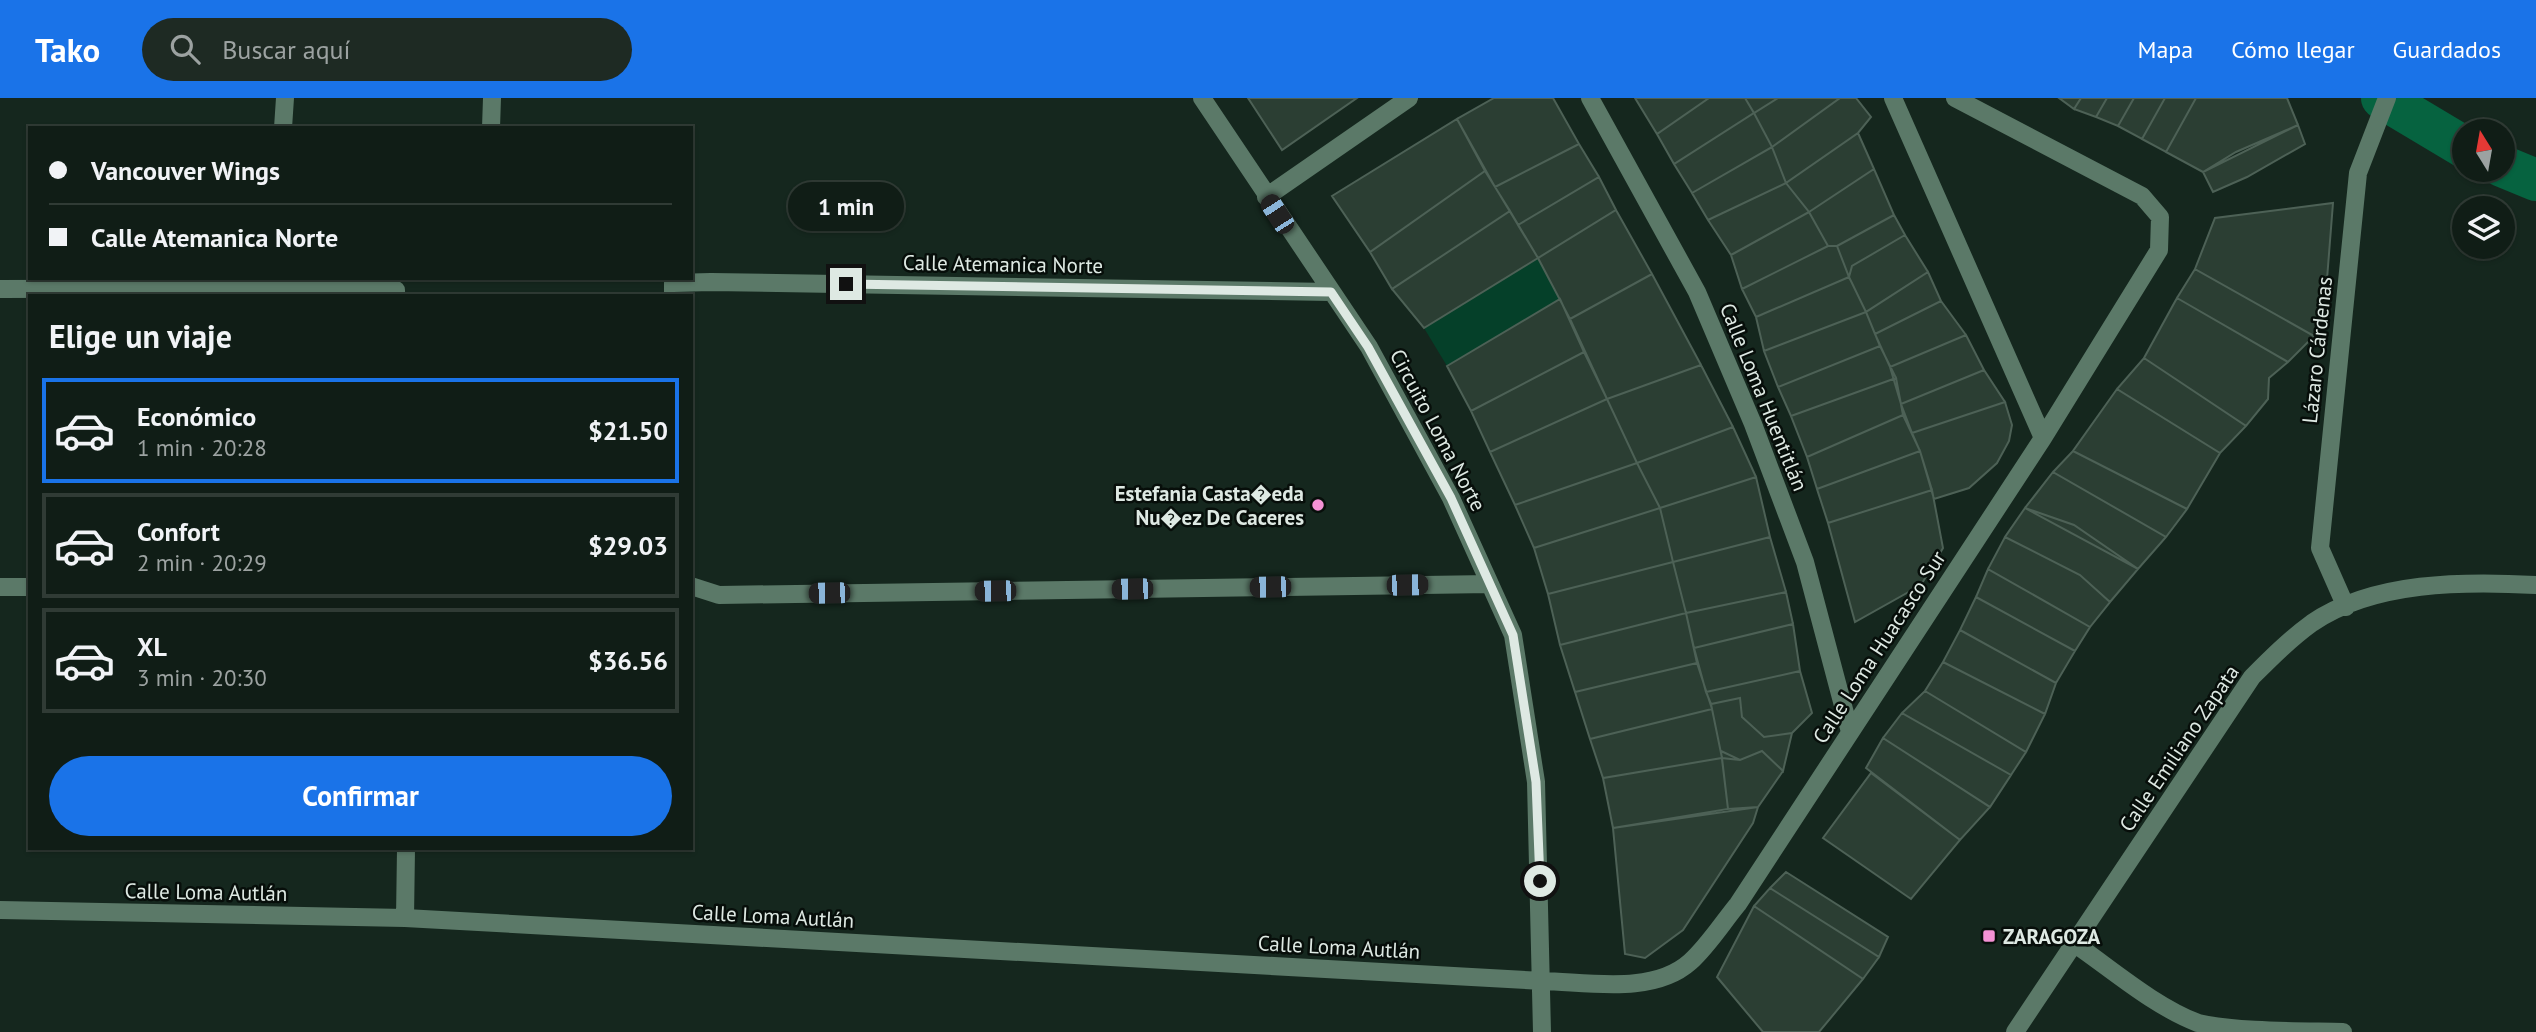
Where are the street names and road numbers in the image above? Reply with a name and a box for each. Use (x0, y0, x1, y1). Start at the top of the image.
street label: Calle Atemanica Norte (903, 249, 1103, 279)
street label: Lázaro Cárdenas (2296, 275, 2338, 425)
street label: Calle Loma Huentitlán (1714, 299, 1814, 495)
street label: Circuito Loma Norte (1384, 344, 1492, 516)
street label: Calle Loma Huacasco Sur (1807, 545, 1951, 749)
street label: Calle Emiliano Zapata (2113, 659, 2245, 837)
street label: Calle Loma Autlán (124, 877, 288, 907)
street label: Calle Loma Autlán (691, 898, 855, 934)
street label: Calle Loma Autlán (1257, 929, 1421, 965)

